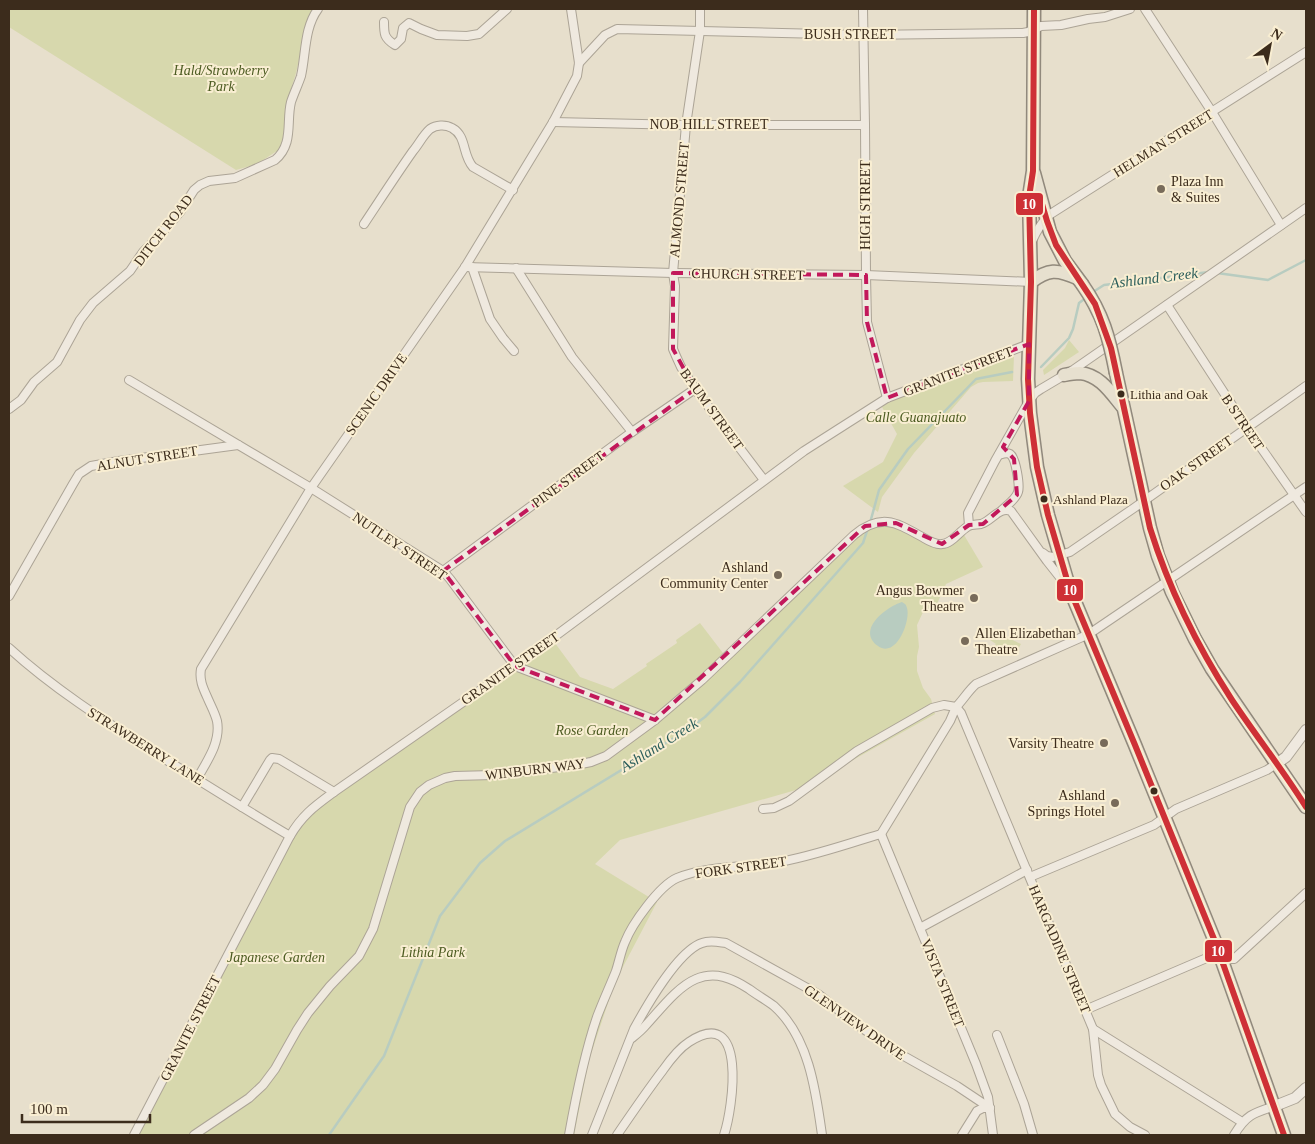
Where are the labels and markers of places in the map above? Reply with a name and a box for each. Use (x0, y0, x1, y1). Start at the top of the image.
place label: Plaza Inn & Suites (1171, 174, 1223, 205)
marker: Plaza Inn & Suites (1155, 183, 1167, 195)
place label: Lithia and Oak (1130, 387, 1208, 402)
marker: Lithia and Oak (1116, 389, 1126, 399)
place label: Ashland Plaza (1053, 492, 1128, 507)
marker: Ashland Plaza (1039, 494, 1049, 504)
place label: Ashland Community Center (660, 560, 768, 591)
marker: Ashland Community Center (772, 569, 784, 581)
place label: Angus Bowmer Theatre (876, 583, 964, 614)
marker: Angus Bowmer Theatre (968, 592, 980, 604)
place label: Allen Elizabethan Theatre (975, 626, 1076, 657)
marker: Allen Elizabethan Theatre (959, 635, 971, 647)
place label: Varsity Theatre (1008, 736, 1094, 751)
marker: Varsity Theatre (1098, 737, 1110, 749)
unlabelled marker (1149, 786, 1159, 796)
place label: Ashland Springs Hotel (1028, 788, 1105, 819)
marker: Ashland Springs Hotel (1109, 797, 1121, 809)

